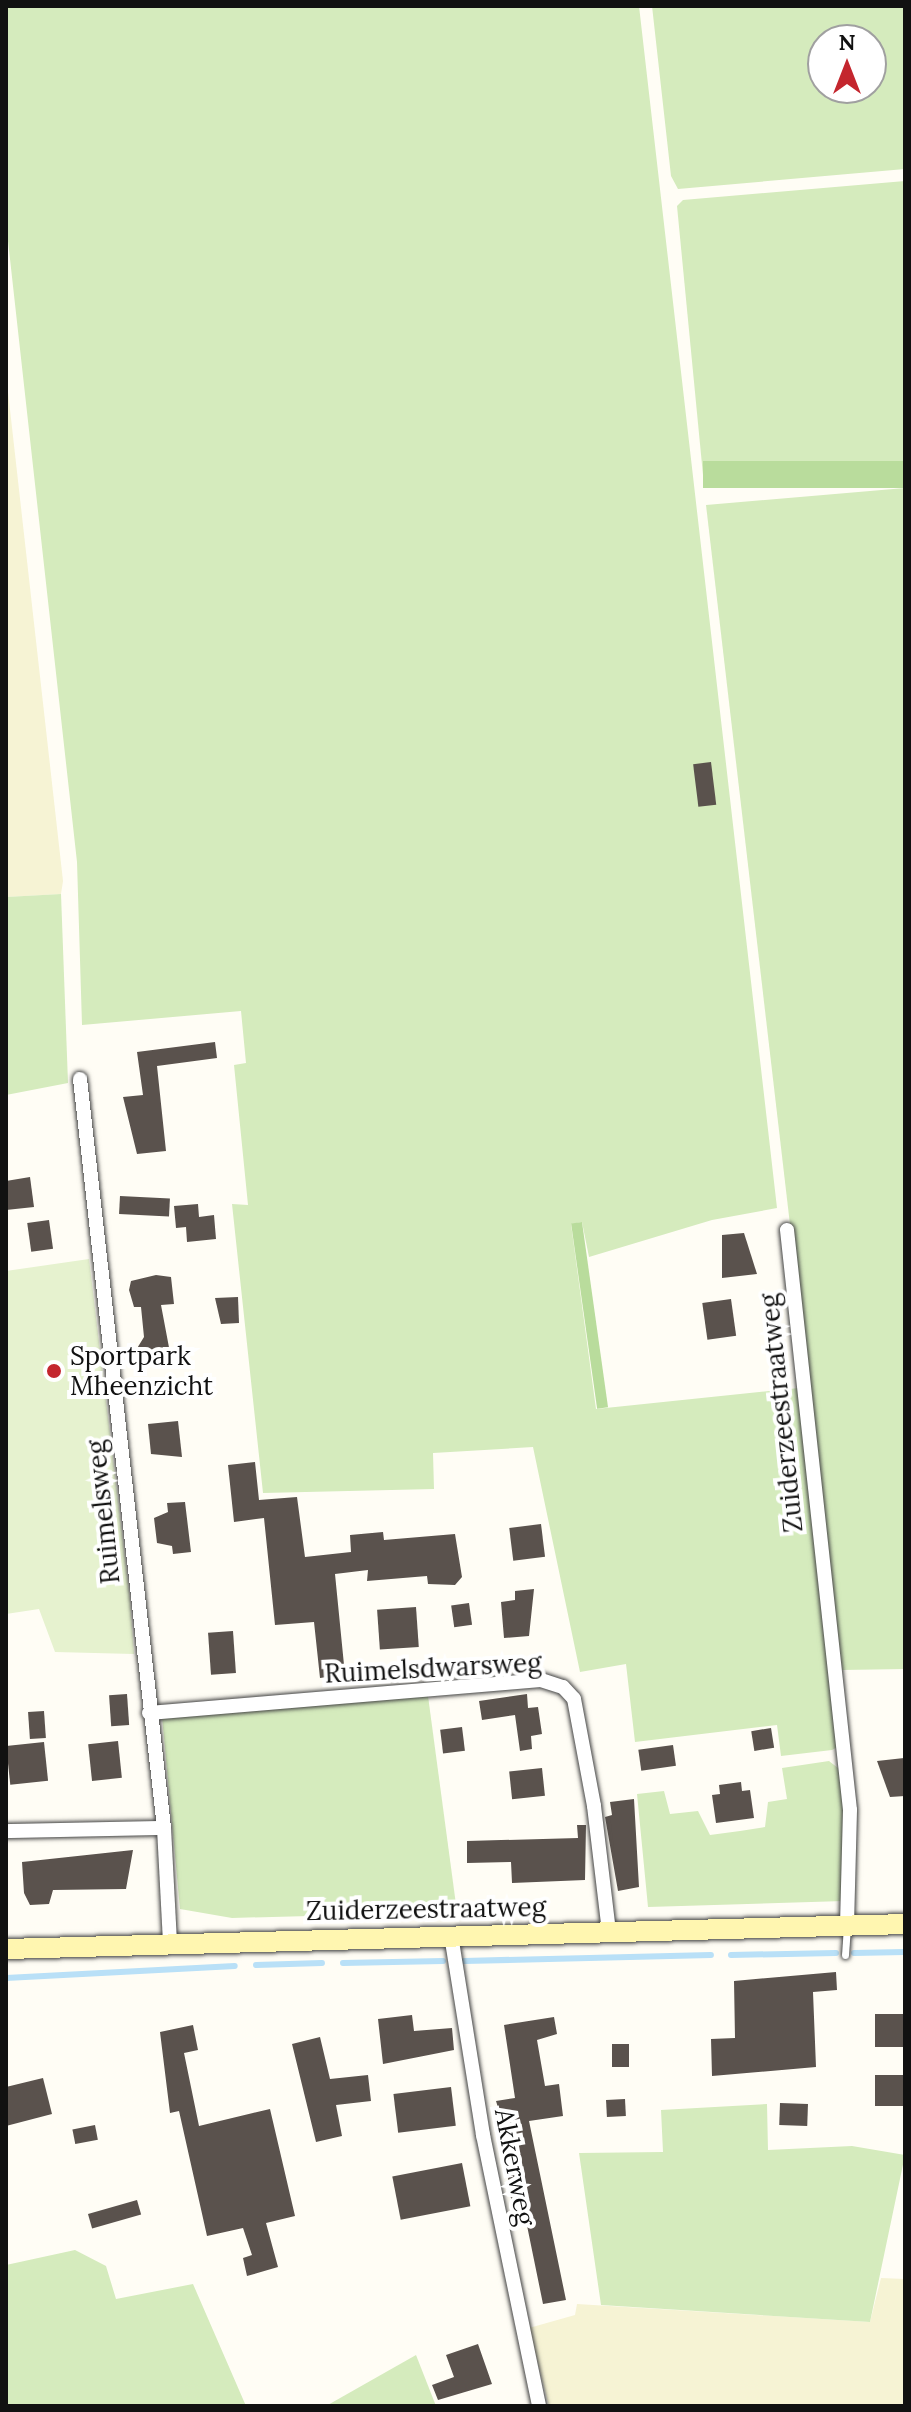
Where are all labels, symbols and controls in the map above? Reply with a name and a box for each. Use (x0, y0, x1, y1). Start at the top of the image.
north arrow (807, 24, 887, 104)
text: N (838, 28, 856, 56)
street label: Zuiderzeestraatweg (753, 1292, 809, 1534)
place label: Sportpark Mheenzicht (70, 1340, 213, 1402)
marker: Sportpark Mheenzicht (45, 1362, 63, 1380)
street label: Ruimelsweg (80, 1438, 126, 1586)
street label: Ruimelsdwarsweg (324, 1647, 542, 1689)
street label: Zuiderzeestraatweg (306, 1891, 546, 1927)
street label: Akkerweg (488, 2106, 542, 2228)

